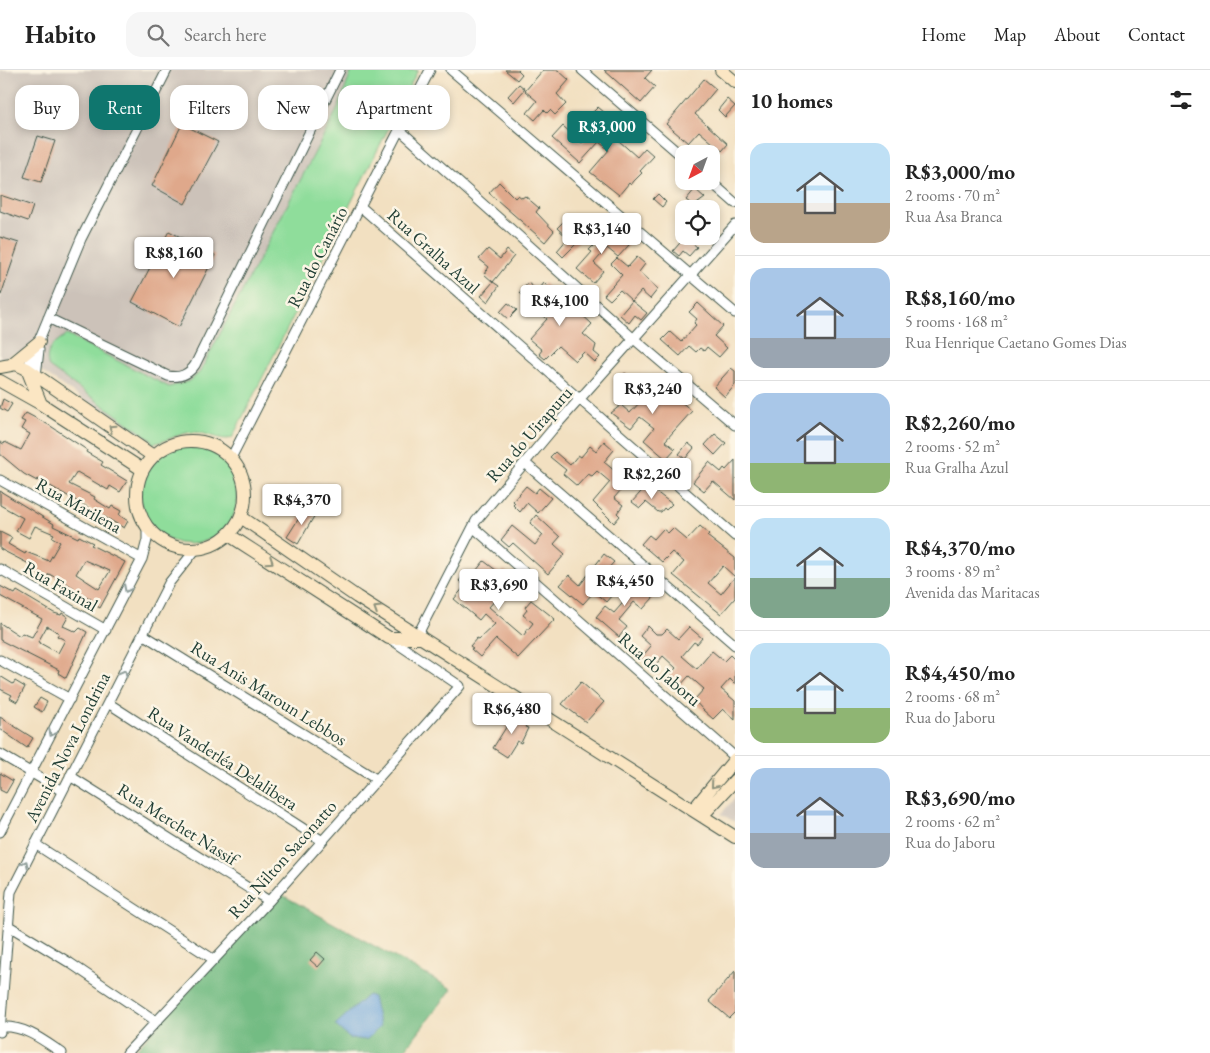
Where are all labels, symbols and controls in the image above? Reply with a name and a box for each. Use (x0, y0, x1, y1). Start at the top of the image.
search box (126, 12, 476, 57)
text: Habito (25, 19, 96, 50)
icon: search (144, 21, 172, 49)
text: Search here (184, 22, 266, 47)
text: Home (921, 23, 966, 46)
text: Map (994, 23, 1026, 46)
text: About (1054, 23, 1100, 46)
text: Contact (1128, 23, 1185, 46)
chip: Buy (15, 85, 79, 130)
chip: Rent (89, 85, 160, 130)
chip: Filters (170, 85, 248, 130)
chip: New (258, 85, 328, 130)
chip: Apartment (338, 85, 450, 130)
icon: filters (1167, 86, 1195, 114)
text: 10 homes (750, 87, 833, 114)
pin: R$3,000 (561, 111, 653, 153)
text: R$3,000 (578, 116, 636, 137)
north arrow (675, 145, 720, 190)
map controls (675, 145, 720, 245)
text: R$3,000/mo (905, 158, 1015, 185)
icon: home (790, 163, 850, 223)
text: 2 rooms · 70 m² (905, 185, 1000, 206)
button: locate (675, 200, 720, 245)
street label: Rua do Canário (282, 202, 352, 312)
street label: Rua Gralha Azul (383, 203, 485, 299)
text: Rua Asa Branca (905, 206, 1002, 227)
pin: R$3,140 (556, 212, 648, 255)
text: R$3,140 (573, 218, 631, 239)
pin: R$8,160 (128, 236, 220, 279)
text: R$8,160 (145, 242, 203, 263)
pin: R$4,100 (514, 284, 606, 327)
text: R$8,160/mo (905, 284, 1015, 311)
icon: home (790, 288, 850, 348)
text: R$4,100 (531, 290, 589, 311)
text: 5 rooms · 168 m² (905, 311, 1008, 332)
text: Rua Henrique Caetano Gomes Dias (905, 332, 1127, 353)
pin: R$3,240 (607, 372, 699, 415)
text: R$3,240 (624, 378, 682, 399)
street label: Rua do Uirapuru (481, 381, 577, 487)
text: R$2,260/mo (905, 409, 1015, 436)
icon: home (790, 413, 850, 473)
one-way arrow (109, 425, 118, 434)
text: 2 rooms · 52 m² (905, 436, 1000, 457)
text: Rua Gralha Azul (905, 457, 1009, 478)
pin: R$2,260 (606, 458, 698, 500)
text: R$2,260 (623, 463, 681, 484)
street label: Rua Marilena (32, 472, 127, 538)
pin: R$4,370 (256, 484, 348, 526)
text: R$4,370 (273, 489, 331, 510)
text: R$4,370/mo (905, 534, 1015, 561)
icon: home (790, 538, 850, 598)
one-way arrow (264, 555, 273, 565)
street label: Rua Faxinal (20, 556, 102, 616)
text: 3 rooms · 89 m² (905, 561, 1000, 582)
pin: R$4,450 (579, 564, 671, 607)
pin: R$3,690 (453, 568, 545, 611)
text: R$4,450 (596, 570, 654, 591)
text: R$3,690 (470, 574, 528, 595)
text: Avenida das Maritacas (905, 582, 1040, 603)
one-way arrow (123, 584, 133, 593)
one-way arrow (373, 606, 382, 615)
street label: Rua do Jaboru (614, 627, 706, 711)
street label: Rua Anis Maroun Lebbos (186, 635, 352, 751)
text: R$4,450/mo (905, 659, 1015, 686)
icon: home (790, 663, 850, 723)
street label: Avenida Nova Londrina (19, 667, 115, 827)
one-way arrow (118, 670, 128, 679)
text: 2 rooms · 68 m² (905, 686, 1000, 707)
pin: R$6,480 (466, 692, 558, 735)
text: R$6,480 (483, 698, 541, 719)
street label: Rua Vanderléa Delalibera (143, 701, 303, 816)
text: Rua do Jaboru (905, 707, 995, 728)
one-way arrow (48, 728, 58, 737)
street label: Rua Merchet Nassif (113, 778, 245, 872)
one-way arrow (710, 779, 719, 788)
text: R$3,690/mo (905, 784, 1015, 811)
icon: home (790, 788, 850, 848)
street label: Rua Nilton Saconatto (223, 795, 341, 923)
text: 2 rooms · 62 m² (905, 811, 1000, 832)
text: Rua do Jaboru (905, 832, 995, 853)
one-way arrow (19, 860, 29, 869)

